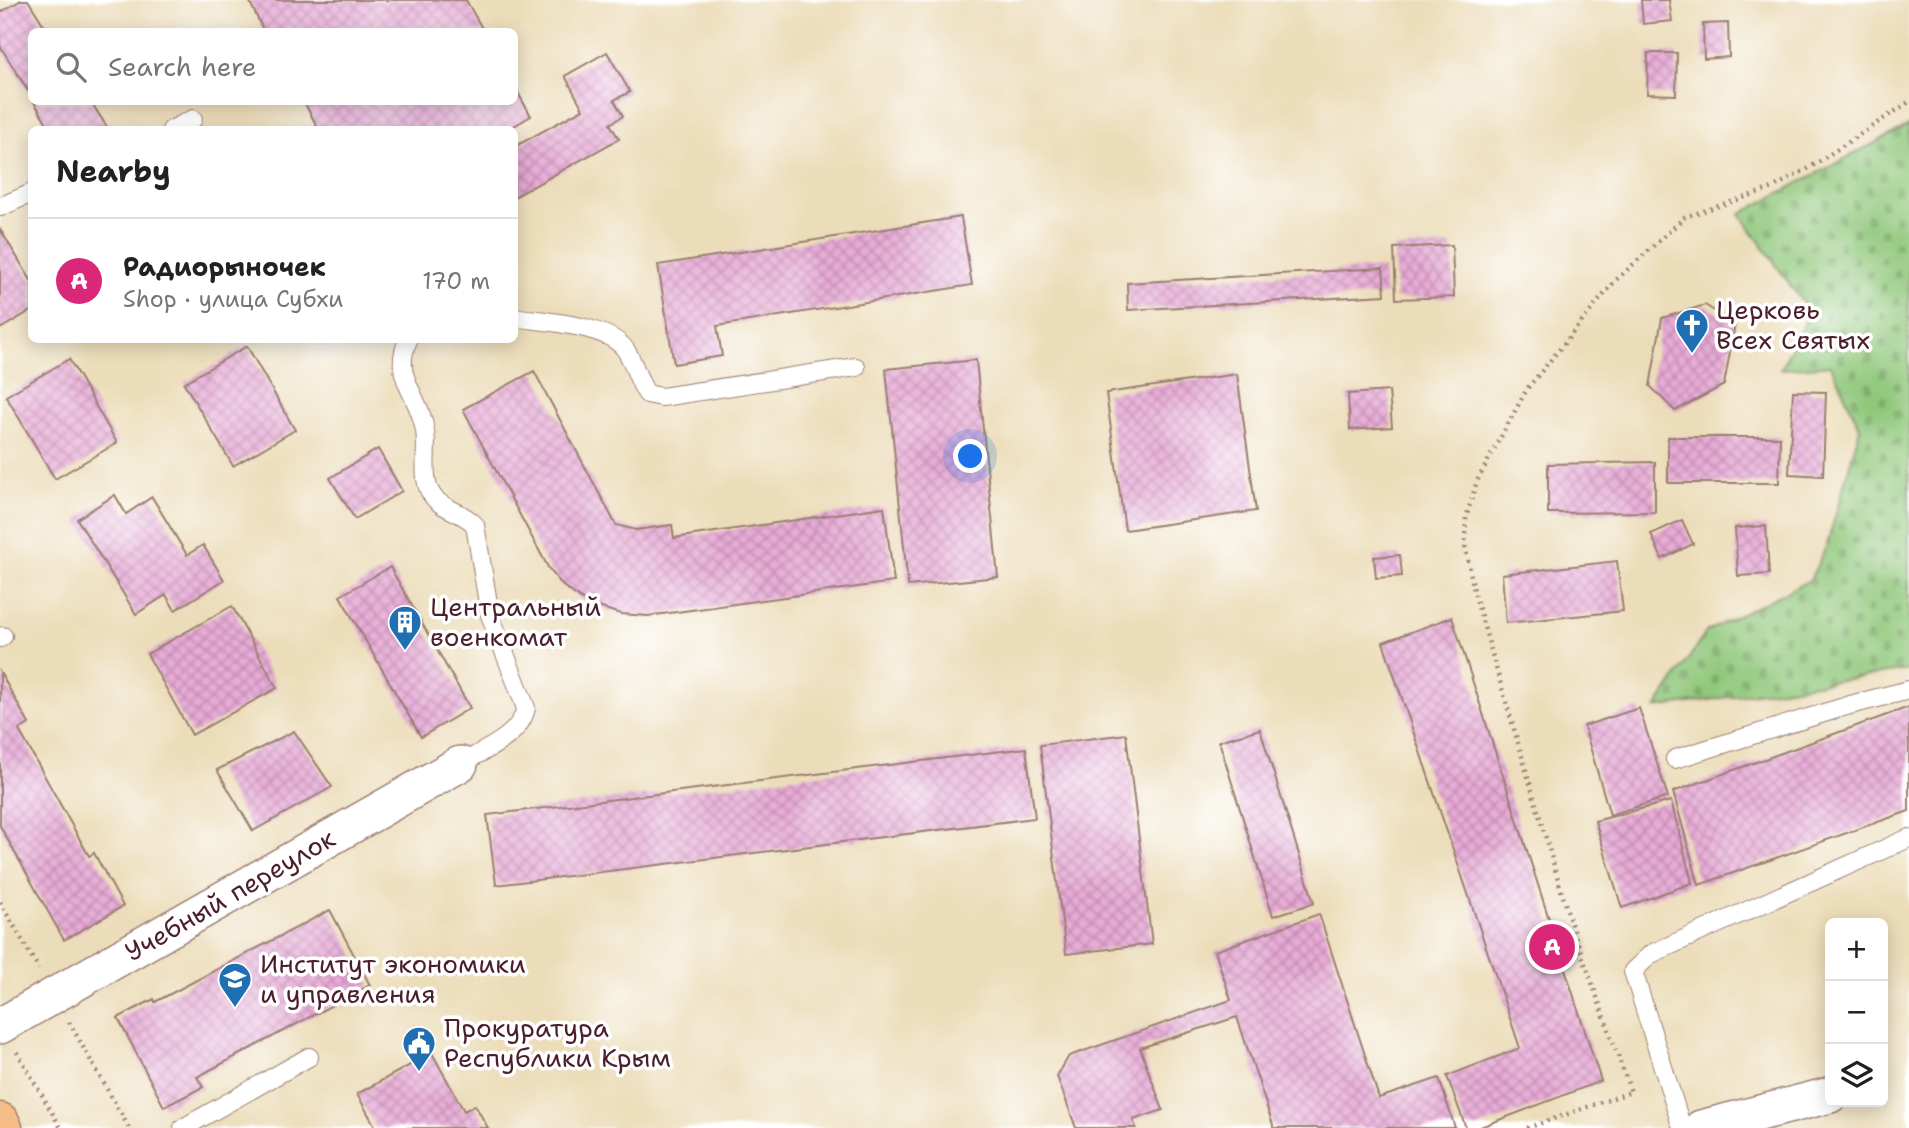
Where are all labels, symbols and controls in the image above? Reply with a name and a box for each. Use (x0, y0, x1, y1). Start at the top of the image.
search box (28, 28, 518, 105)
icon: search (52, 48, 90, 86)
text: Search here (108, 49, 257, 84)
text: Nearby (56, 151, 171, 192)
text: Радиорыночек (123, 249, 326, 284)
text: A (70, 266, 88, 296)
text: 170 m (422, 266, 490, 296)
text: Shop · улица Субхи (123, 284, 343, 314)
place label: Церковь Всех Святых (1716, 292, 1870, 357)
church icon: Церковь Всех Святых (1673, 306, 1711, 355)
your location (953, 439, 987, 473)
place label: Центральный военкомат (430, 589, 601, 654)
building icon: Центральный военкомат (386, 603, 424, 652)
street label: Учебный переулок (118, 820, 341, 969)
map controls (1825, 918, 1888, 1107)
button: + (1825, 918, 1888, 981)
pin: A (1529, 921, 1575, 973)
place label: Институт экономики и управления (260, 946, 526, 1011)
school or university icon: Институт экономики и управления (216, 960, 254, 1009)
button: − (1825, 981, 1888, 1044)
place label: Прокуратура Республики Крым (444, 1010, 671, 1075)
public building icon: Прокуратура Республики Крым (400, 1024, 438, 1073)
button: layers (1825, 1044, 1888, 1107)

